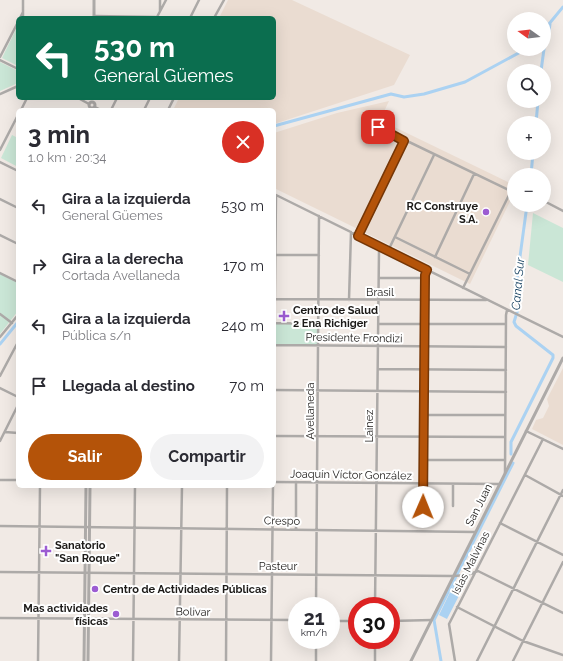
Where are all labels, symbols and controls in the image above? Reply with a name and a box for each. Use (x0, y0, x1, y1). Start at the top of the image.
north arrow (507, 12, 551, 56)
map controls (507, 12, 551, 212)
text: 530 m (94, 31, 175, 64)
icon: left (28, 32, 80, 84)
button: search (507, 64, 551, 108)
text: General Güemes (94, 65, 234, 86)
pin (361, 110, 395, 144)
icon: arrive (367, 116, 389, 138)
button: + (507, 116, 551, 160)
text: 3 min (28, 120, 90, 149)
button: close (222, 121, 264, 163)
text: 1.0 km · 20:34 (28, 150, 106, 165)
button: − (507, 168, 551, 212)
text: Gira a la izquierda (62, 190, 191, 208)
icon: left (28, 195, 50, 217)
text: 530 m (221, 197, 264, 215)
place label: RC Construye S.A. (407, 200, 478, 226)
marker: RC Construye S.A. (481, 207, 491, 217)
text: General Güemes (62, 208, 163, 223)
text: Gira a la derecha (62, 250, 183, 268)
icon: right (28, 255, 50, 277)
water label: Canal Sur (509, 256, 527, 311)
text: 170 m (223, 257, 264, 275)
text: Cortada Avellaneda (62, 268, 180, 283)
street label: Brasil (366, 286, 394, 299)
place label: Centro de Salud 2 Ena Richiger (293, 304, 378, 330)
text: Gira a la izquierda (62, 310, 191, 328)
marker: Centro de Salud 2 Ena Richiger (278, 310, 290, 322)
icon: left (28, 315, 50, 337)
text: 240 m (221, 317, 264, 335)
text: Pública s/n (62, 328, 131, 343)
street label: Presidente Frondizi (305, 331, 403, 345)
icon: arrive (28, 375, 50, 397)
text: Llegada al destino (62, 377, 195, 395)
text: 70 m (229, 377, 264, 395)
street label: Avellaneda (304, 383, 317, 439)
street label: Lainez (363, 409, 376, 443)
button: Salir (28, 434, 142, 480)
button: Compartir (150, 434, 264, 480)
street label: Joaquín Víctor González (290, 467, 413, 483)
street label: San Juan (463, 482, 495, 528)
position arrow (402, 486, 444, 528)
street label: Crespo (264, 514, 301, 528)
street label: Islas Malvinas (449, 529, 493, 597)
place label: Sanatorio "San Roque" (55, 539, 120, 565)
marker: Sanatorio "San Roque" (40, 545, 52, 557)
street label: Pasteur (259, 560, 297, 573)
place label: Centro de Actividades Públicas (103, 583, 267, 596)
marker: Centro de Actividades Públicas (90, 584, 100, 594)
speed limit sign: 30 (348, 597, 400, 649)
place label: Mas actividades físicas (23, 602, 109, 628)
street label: Bolivar (175, 605, 211, 619)
text: 21 (303, 606, 325, 630)
marker: Mas actividades físicas (111, 609, 121, 619)
text: km/h (301, 627, 327, 638)

